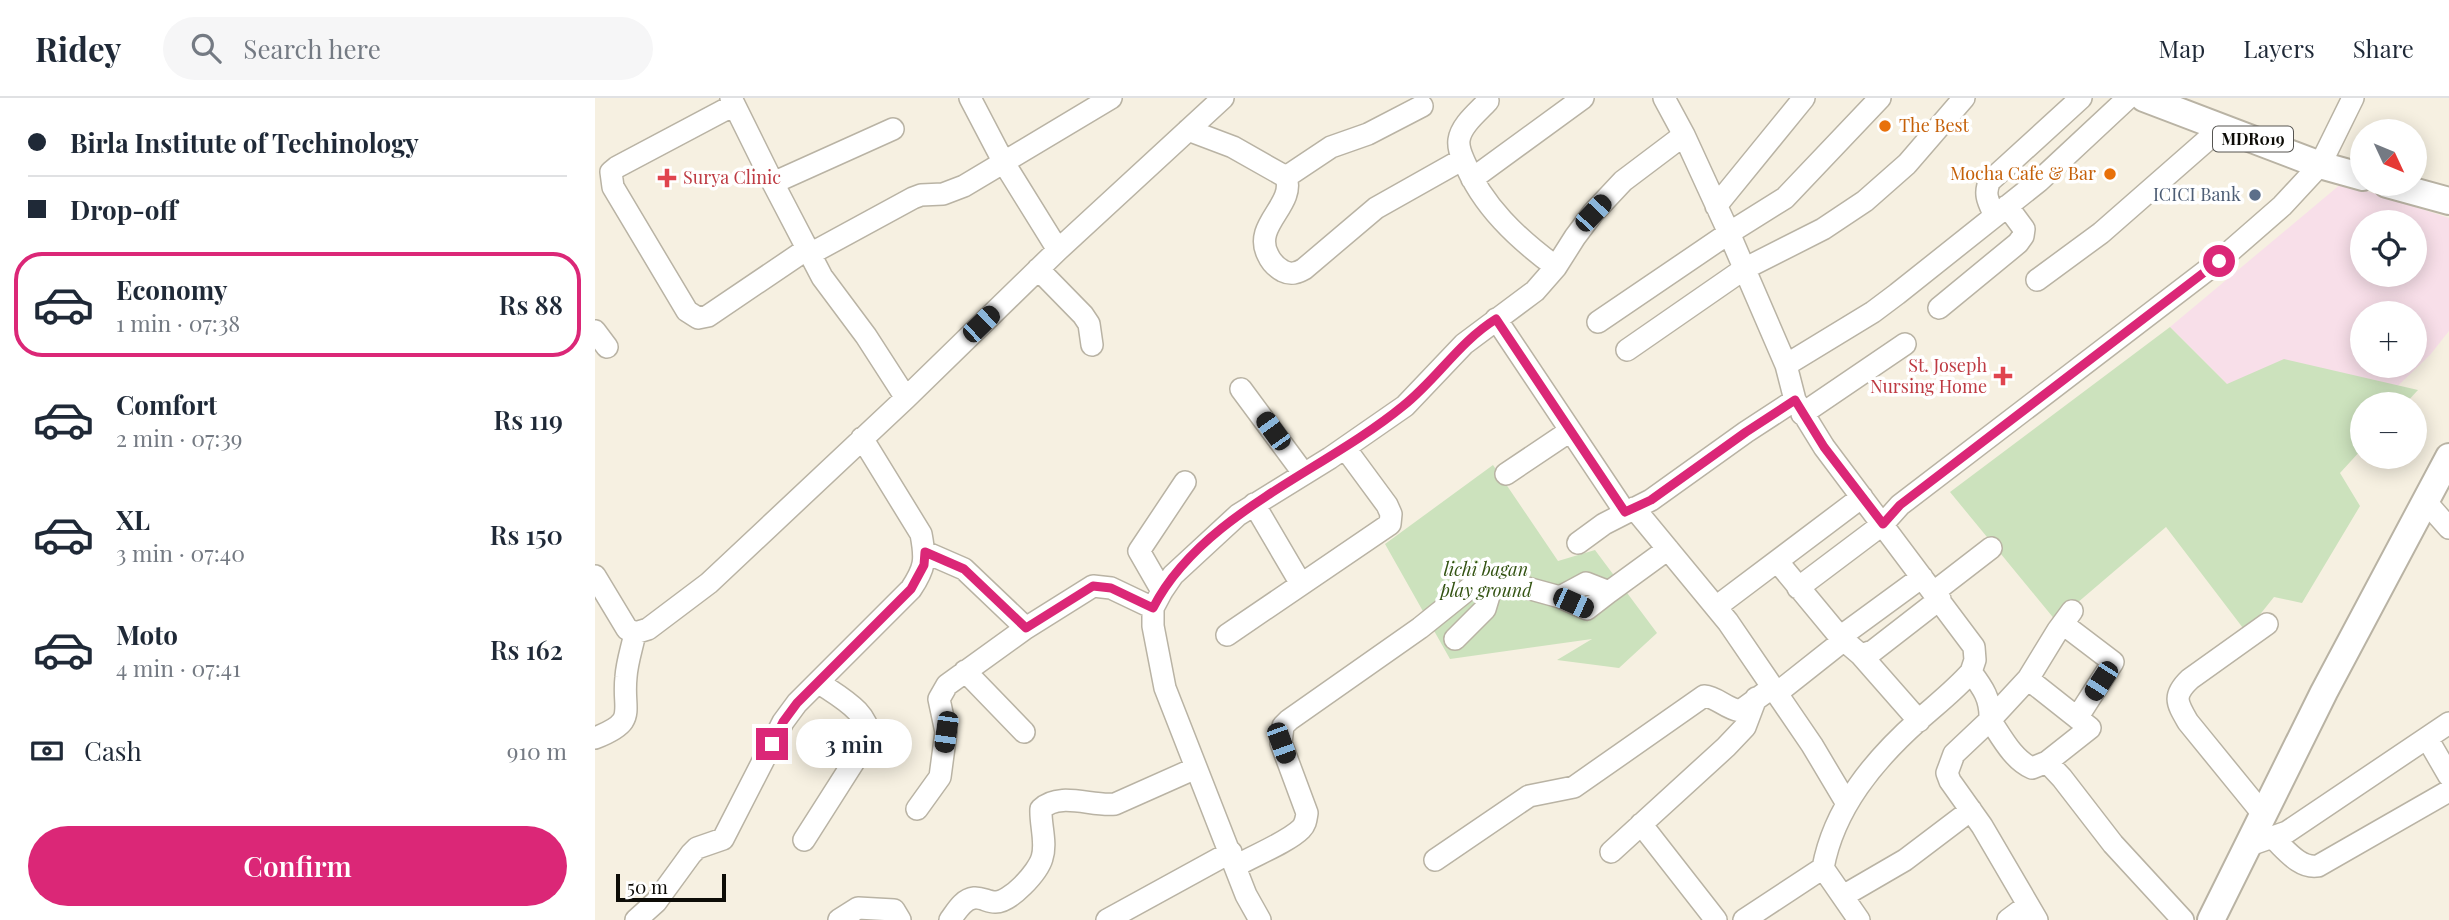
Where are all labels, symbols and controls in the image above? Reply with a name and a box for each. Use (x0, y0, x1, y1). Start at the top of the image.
search box (163, 17, 653, 80)
text: Ridey (35, 26, 121, 70)
icon: search (187, 29, 225, 67)
text: Search here (243, 31, 381, 66)
text: Map (2159, 32, 2205, 64)
text: Layers (2243, 32, 2315, 64)
text: Share (2353, 32, 2414, 64)
place label: The Best (1899, 113, 1970, 137)
marker: The Best (1877, 118, 1893, 134)
north arrow (2350, 119, 2427, 196)
map controls (2350, 119, 2427, 469)
text: Birla Institute of Techinology (70, 125, 419, 160)
road number: MDR019 (2213, 126, 2293, 152)
place label: Mocha Cafe & Bar (1950, 161, 2096, 185)
place label: Surya Clinic (683, 165, 781, 189)
marker: Mocha Cafe & Bar (2102, 166, 2118, 182)
marker: Surya Clinic (657, 168, 677, 188)
place label: ICICI Bank (2153, 182, 2241, 206)
marker: ICICI Bank (2247, 187, 2263, 203)
car (1571, 190, 1616, 236)
text: Drop-off (70, 192, 177, 227)
button: locate (2350, 210, 2427, 287)
route start (2203, 245, 2235, 277)
text: Economy (116, 272, 227, 307)
icon: car (32, 273, 95, 336)
text: Rs 88 (499, 287, 563, 322)
button: + (2350, 301, 2427, 378)
car (959, 302, 1004, 346)
text: 1 min · 07:38 (116, 307, 240, 338)
place label: St. Joseph Nursing Home (1870, 353, 1987, 398)
marker: St. Joseph Nursing Home (1993, 366, 2013, 386)
text: Comfort (116, 387, 217, 422)
icon: car (32, 388, 95, 451)
button: − (2350, 392, 2427, 469)
text: Rs 119 (494, 402, 563, 437)
car (1253, 408, 1294, 454)
text: 2 min · 07:39 (116, 422, 243, 453)
text: XL (116, 502, 150, 537)
icon: car (32, 503, 95, 566)
text: Rs 150 (490, 517, 563, 552)
text: 3 min · 07:40 (116, 537, 245, 568)
park label: lichi bagan play ground (1438, 557, 1533, 602)
car (1550, 585, 1597, 621)
text: Moto (116, 617, 178, 652)
icon: car (32, 618, 95, 681)
text: Rs 162 (490, 632, 563, 667)
text: 4 min · 07:41 (116, 652, 241, 683)
car (2081, 658, 2122, 704)
car (933, 710, 960, 754)
callout: 3 min (797, 720, 912, 768)
car (1264, 720, 1299, 766)
route end (756, 728, 788, 760)
text: 3 min (825, 728, 883, 759)
icon: cash (28, 732, 66, 770)
text: Cash (84, 733, 142, 768)
text: 910 m (507, 735, 567, 766)
button: Confirm (28, 826, 567, 906)
scale bar (616, 871, 726, 903)
text: 50 m (627, 873, 668, 899)

